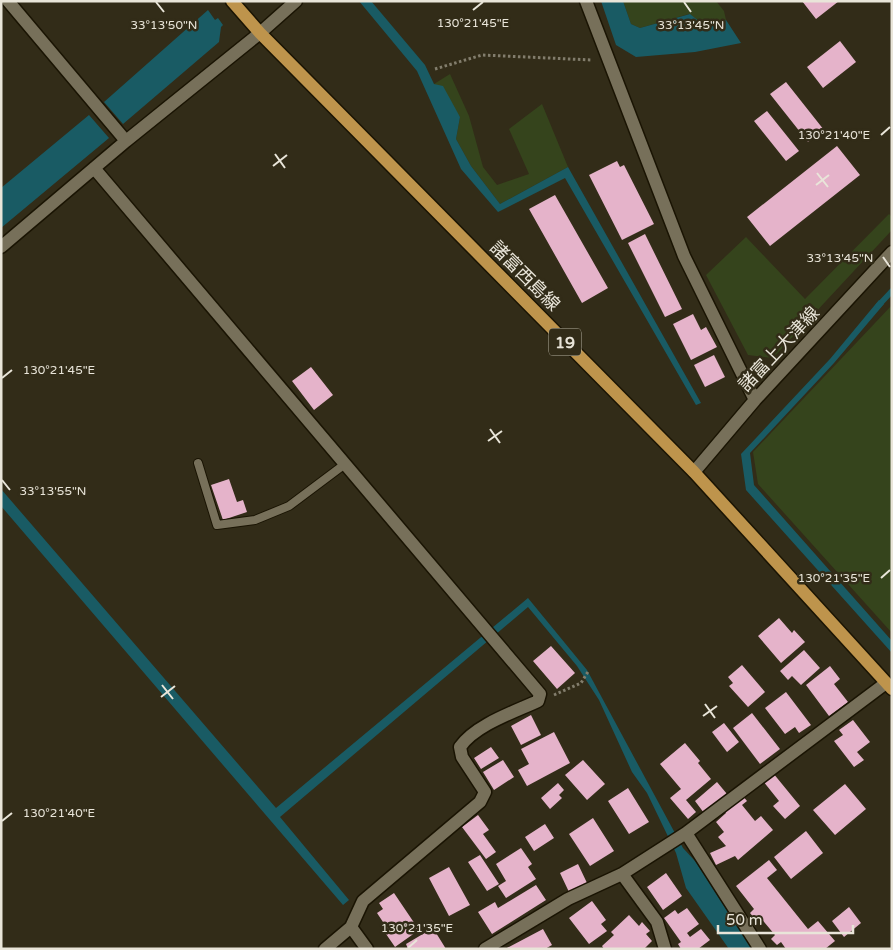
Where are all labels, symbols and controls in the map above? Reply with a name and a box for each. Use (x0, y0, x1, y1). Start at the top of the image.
text: 130°21'45"E (437, 16, 510, 30)
text: 33°13'50"N (131, 18, 198, 32)
text: 33°13'45"N (658, 18, 725, 32)
text: 130°21'40"E (798, 128, 871, 142)
street label: 諸富西島線 (485, 236, 565, 316)
text: 33°13'45"N (807, 251, 874, 265)
street label: 諸富上大津線 (734, 302, 824, 396)
road number: 19 (549, 328, 581, 356)
text: 130°21'45"E (23, 363, 96, 377)
text: 33°13'55"N (20, 484, 87, 498)
text: 130°21'35"E (798, 571, 871, 585)
text: 130°21'40"E (23, 806, 96, 820)
scale bar (718, 902, 853, 934)
text: 50 m (726, 911, 763, 929)
text: 130°21'35"E (381, 921, 454, 935)

